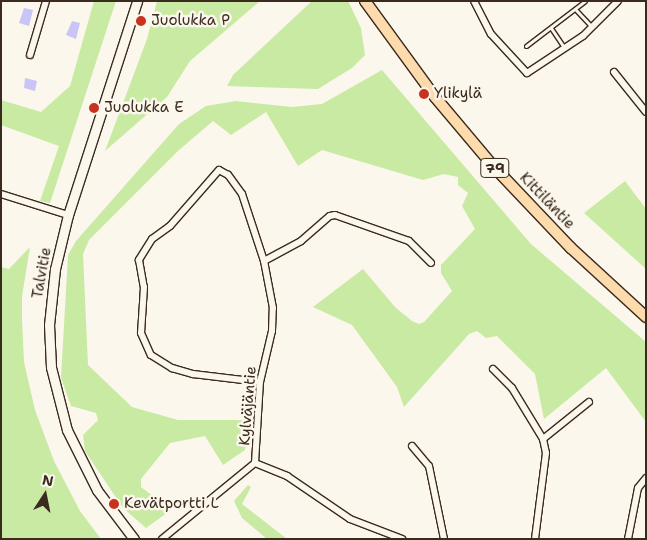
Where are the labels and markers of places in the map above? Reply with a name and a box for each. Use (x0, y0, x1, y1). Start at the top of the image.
place label: Juolukka P (151, 12, 230, 30)
marker: Juolukka P (135, 15, 147, 27)
place label: Ylikylä (434, 85, 482, 103)
marker: Ylikylä (418, 88, 430, 100)
place label: Juolukka E (104, 99, 184, 117)
marker: Juolukka E (88, 102, 100, 114)
place label: Kevätportti L (124, 495, 219, 513)
marker: Kevätportti L (108, 498, 120, 510)

